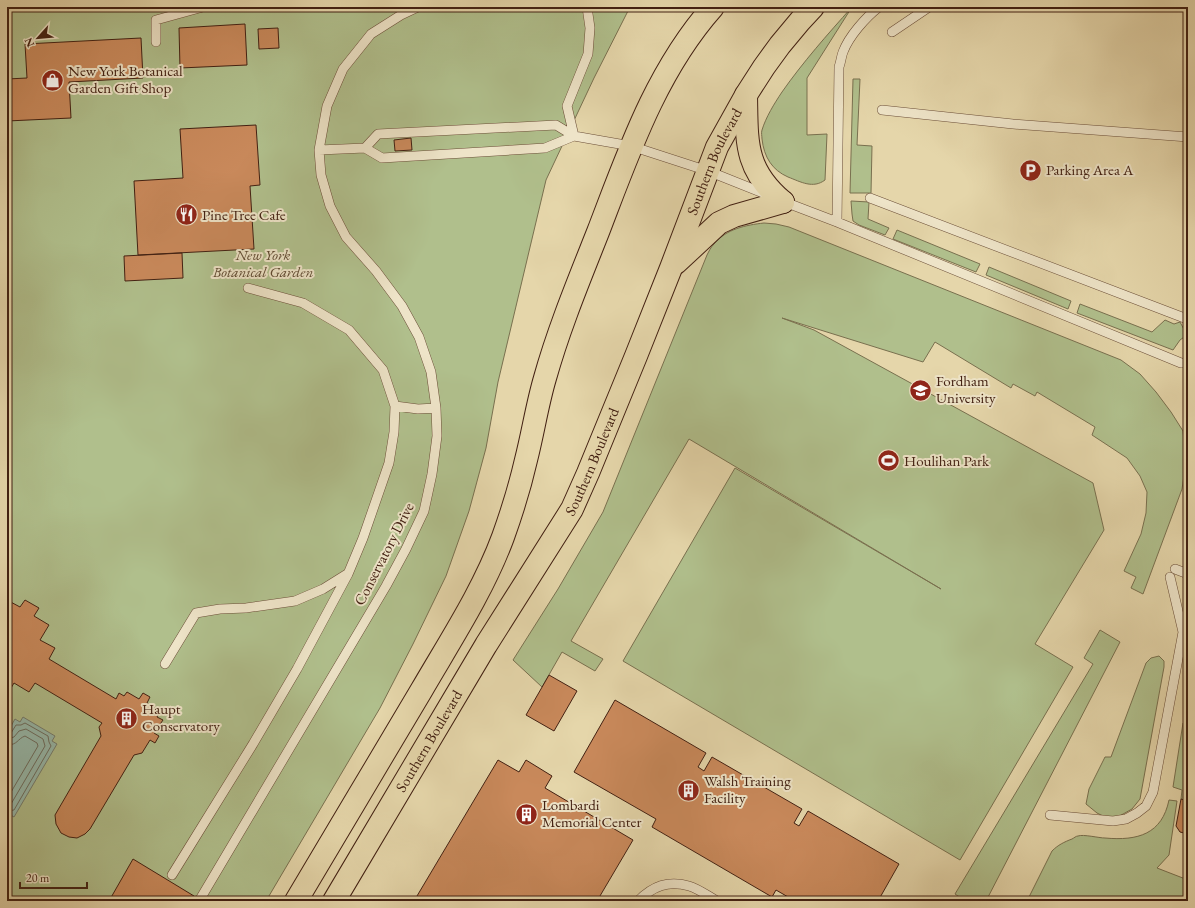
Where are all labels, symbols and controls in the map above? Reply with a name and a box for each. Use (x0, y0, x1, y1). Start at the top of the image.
north arrow (18, 18, 58, 58)
text: N (21, 35, 37, 50)
place label: New York Botanical Garden Gift Shop (68, 61, 183, 97)
shop icon: New York Botanical Garden Gift Shop (40, 67, 66, 93)
street label: Southern Boulevard (682, 104, 746, 218)
parking icon: Parking Area A (1017, 157, 1043, 183)
place label: Parking Area A (1046, 160, 1134, 179)
restaurant icon: Pine Tree Cafe (174, 202, 200, 228)
place label: Pine Tree Cafe (202, 205, 286, 224)
park label: New York Botanical Garden (212, 245, 313, 281)
place label: Fordham University (936, 371, 996, 407)
school or university icon: Fordham University (907, 377, 933, 403)
street label: Southern Boulevard (560, 404, 623, 519)
sports icon: Houlihan Park (876, 448, 902, 474)
place label: Houlihan Park (904, 451, 990, 470)
street label: Conservatory Drive (349, 499, 418, 608)
street label: Southern Boulevard (391, 686, 466, 795)
place label: Haupt Conservatory (142, 699, 220, 735)
building icon: Haupt Conservatory (114, 705, 140, 731)
place label: Walsh Training Facility (704, 771, 791, 807)
building icon: Walsh Training Facility (675, 777, 701, 803)
place label: Lombardi Memorial Center (542, 795, 641, 831)
building icon: Lombardi Memorial Center (514, 801, 540, 827)
scale bar (20, 864, 87, 890)
text: 20 m (26, 870, 50, 886)

